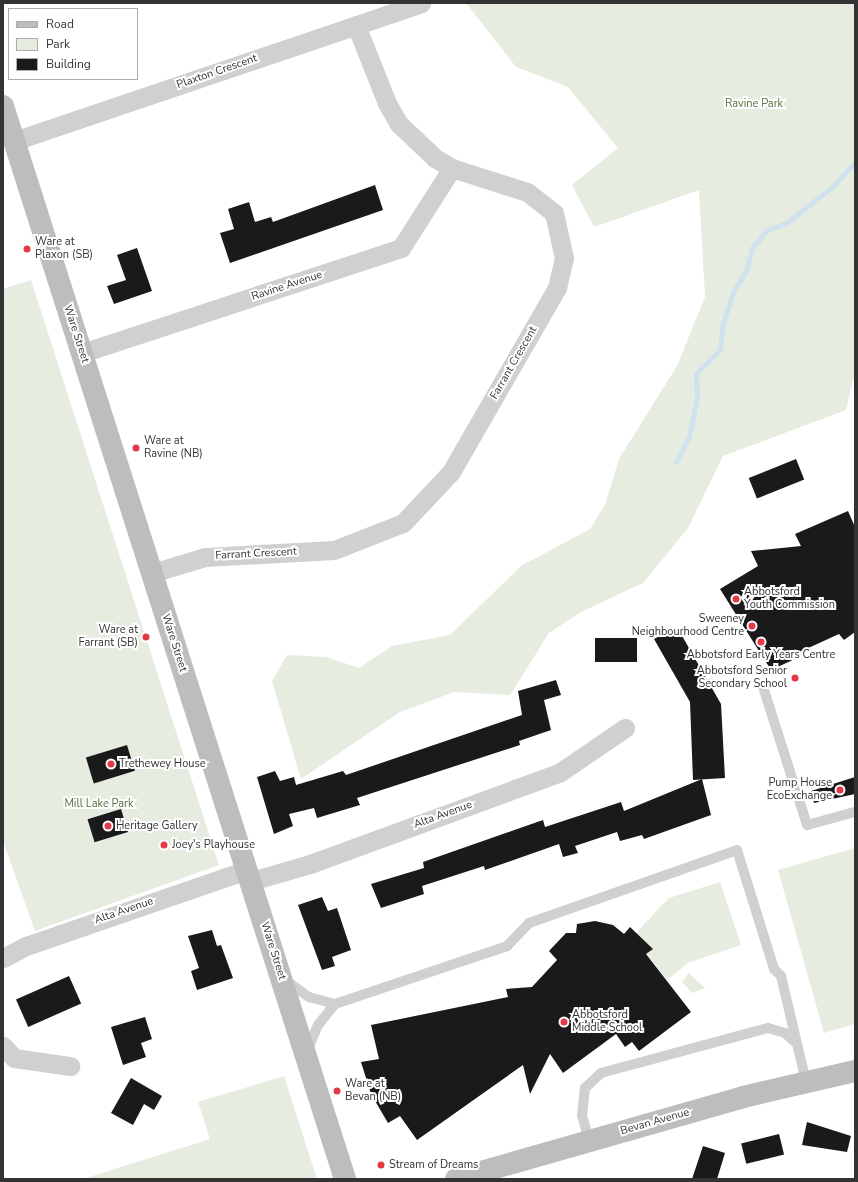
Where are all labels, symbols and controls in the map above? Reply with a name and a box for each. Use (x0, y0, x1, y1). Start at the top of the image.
legend (8, 8, 138, 80)
text: Road (46, 16, 74, 32)
text: Park (46, 36, 70, 52)
street label: Plaxton Crescent (175, 52, 259, 92)
text: Building (46, 56, 91, 72)
park label: Ravine Park (725, 97, 783, 111)
place label: Ware at Plaxon (SB) (35, 236, 93, 262)
marker: Ware at Plaxon (SB) (22, 244, 32, 254)
street label: Ravine Avenue (250, 268, 324, 304)
street label: Ware Street (60, 303, 92, 365)
street label: Farrant Crescent (488, 324, 540, 402)
place label: Ware at Ravine (NB) (144, 435, 203, 461)
marker: Ware at Ravine (NB) (131, 443, 141, 453)
street label: Farrant Crescent (215, 545, 297, 563)
place label: Abbotsford Youth Commission (744, 586, 835, 612)
marker: Abbotsford Youth Commission (731, 594, 741, 604)
street label: Ware Street (158, 612, 190, 674)
place label: Sweeney Neighbourhood Centre (632, 613, 744, 639)
marker: Sweeney Neighbourhood Centre (747, 621, 757, 631)
place label: Ware at Farrant (SB) (79, 624, 138, 650)
marker: Ware at Farrant (SB) (141, 632, 151, 642)
marker: Abbotsford Early Years Centre (756, 637, 766, 647)
place label: Abbotsford Early Years Centre (687, 648, 835, 662)
place label: Abbotsford Senior Secondary School (697, 665, 787, 691)
marker: Abbotsford Senior Secondary School (790, 673, 800, 683)
place label: Trethewey House (119, 757, 206, 771)
marker: Trethewey House (106, 759, 116, 769)
place label: Pump House EcoExchange (767, 777, 832, 803)
marker: Pump House EcoExchange (835, 785, 845, 795)
park label: Mill Lake Park (64, 797, 134, 811)
street label: Alta Avenue (412, 798, 474, 832)
place label: Heritage Gallery (116, 819, 198, 833)
marker: Heritage Gallery (103, 821, 113, 831)
place label: Joey's Playhouse (172, 838, 255, 852)
marker: Joey's Playhouse (159, 840, 169, 850)
street label: Alta Avenue (93, 895, 155, 927)
street label: Ware Street (257, 920, 289, 982)
place label: Abbotsford Middle School (572, 1009, 642, 1035)
marker: Abbotsford Middle School (559, 1017, 569, 1027)
place label: Ware at Bevan (NB) (345, 1078, 401, 1104)
marker: Ware at Bevan (NB) (332, 1086, 342, 1096)
street label: Bevan Avenue (619, 1106, 691, 1138)
place label: Stream of Dreams (389, 1158, 478, 1172)
marker: Stream of Dreams (376, 1160, 386, 1170)

